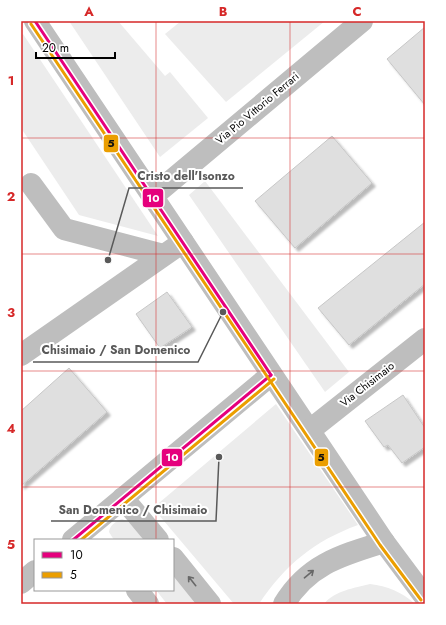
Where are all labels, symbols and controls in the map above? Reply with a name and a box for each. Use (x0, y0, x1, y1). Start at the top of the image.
text: A (83, 2, 94, 21)
text: B (219, 2, 228, 21)
text: C (352, 2, 362, 21)
scale bar (36, 34, 115, 60)
text: 20 m (42, 39, 69, 57)
street label: Via Pio Vittorio Ferrari (212, 68, 302, 148)
text: 1 (8, 71, 14, 90)
line badge: 5 (103, 134, 119, 153)
text: 5 (107, 135, 115, 151)
callout: Cristo dell'Isonzo (129, 164, 243, 188)
text: Cristo dell'Isonzo (137, 167, 235, 185)
text: 2 (7, 187, 15, 206)
line badge: 10 (142, 188, 164, 208)
text: 10 (147, 190, 159, 206)
text: 3 (7, 303, 15, 322)
callout: Chisimaio / San Domenico (33, 338, 198, 362)
text: Chisimaio / San Domenico (42, 341, 190, 359)
street label: Via Chisimaio (336, 358, 398, 410)
text: 4 (6, 419, 16, 438)
line badge: 10 (161, 448, 183, 467)
line badge: 5 (314, 448, 329, 467)
text: 10 (166, 449, 178, 465)
text: 5 (317, 449, 325, 465)
callout: San Domenico / Chisimaio (51, 497, 216, 521)
text: San Domenico / Chisimaio (59, 501, 207, 519)
text: 5 (7, 535, 15, 554)
legend (34, 539, 174, 591)
text: 10 (70, 546, 83, 564)
text: 5 (70, 566, 77, 584)
one-way arrow (303, 570, 314, 579)
one-way arrow (187, 576, 196, 587)

